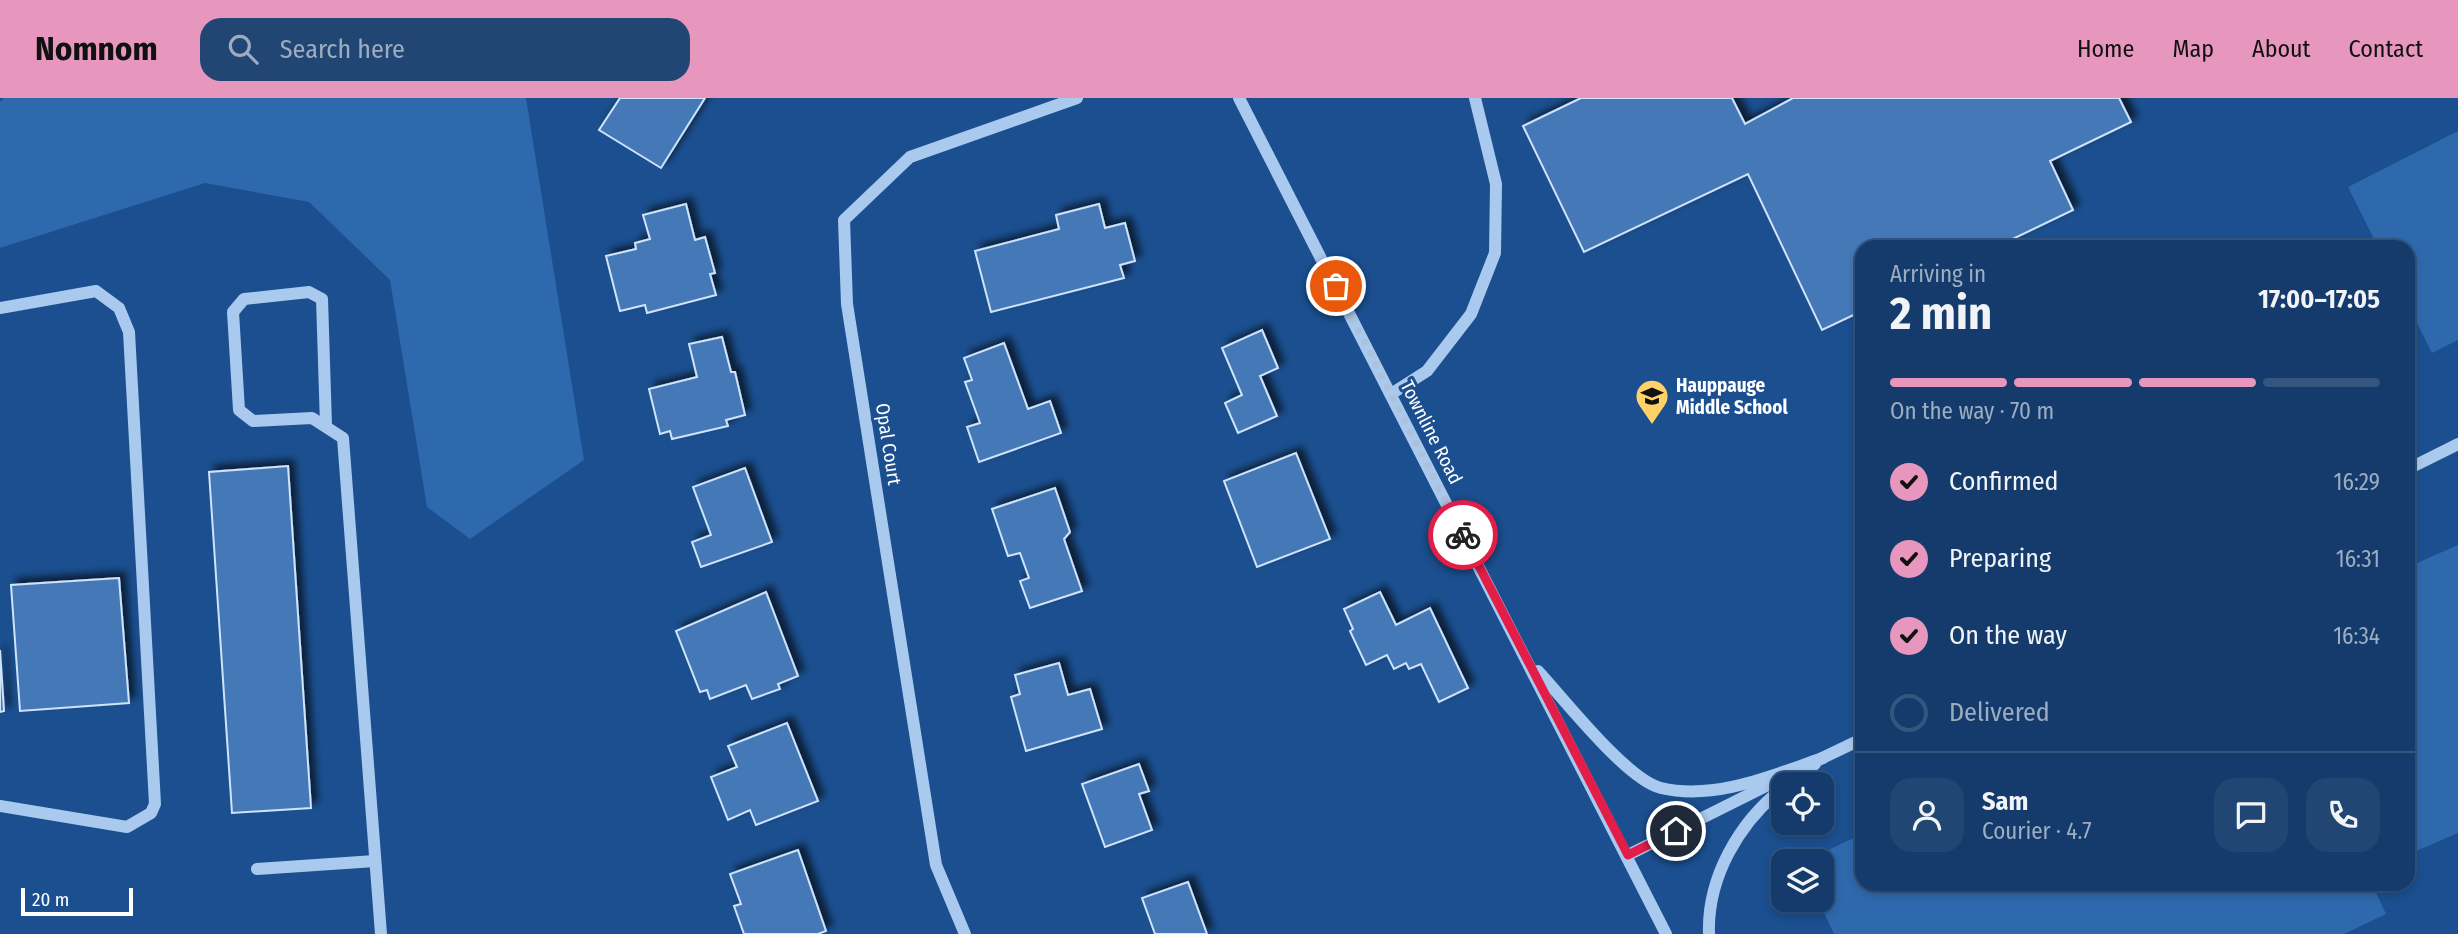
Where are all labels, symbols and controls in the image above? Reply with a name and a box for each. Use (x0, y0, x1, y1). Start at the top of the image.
search box (200, 18, 690, 81)
text: Nomnom (35, 29, 158, 69)
icon: search (224, 30, 262, 68)
text: Search here (280, 34, 405, 65)
text: Home (2077, 35, 2134, 63)
text: Map (2172, 35, 2214, 63)
text: About (2252, 35, 2310, 63)
text: Contact (2348, 35, 2423, 63)
pin (1306, 256, 1366, 316)
text: Arriving in (1890, 260, 1986, 288)
icon: bag (1317, 267, 1355, 305)
text: 17:00–17:05 (2258, 284, 2380, 315)
text: 2 min (1890, 286, 1992, 341)
place label: Hauppauge Middle School (1676, 374, 1788, 419)
street label: Townline Road (1396, 377, 1468, 488)
school or university icon: Hauppauge Middle School (1633, 377, 1671, 426)
text: On the way · 70 m (1890, 397, 2054, 425)
street label: Opal Court (871, 402, 906, 487)
icon: check (1890, 463, 1928, 501)
text: Confirmed (1949, 466, 2059, 497)
text: 16:29 (2334, 468, 2380, 496)
courier (1428, 500, 1498, 570)
icon: bike (1444, 516, 1482, 554)
icon: check (1890, 540, 1928, 578)
text: Preparing (1949, 543, 2051, 574)
text: 16:31 (2336, 545, 2380, 573)
icon: check (1890, 617, 1928, 655)
text: On the way (1949, 620, 2067, 651)
text: 16:34 (2333, 622, 2380, 650)
text: Delivered (1949, 697, 2050, 728)
map controls (1771, 772, 1834, 912)
button: locate (1771, 772, 1834, 835)
button: person (1890, 778, 1964, 852)
button: chat (2214, 778, 2288, 852)
button: phone (2306, 778, 2380, 852)
text: Sam (1982, 786, 2028, 817)
pin (1646, 801, 1706, 861)
icon: home (1657, 812, 1695, 850)
text: Courier · 4.7 (1982, 817, 2092, 845)
button: layers (1771, 849, 1834, 912)
scale bar (21, 885, 133, 917)
text: 20 m (32, 888, 69, 911)

